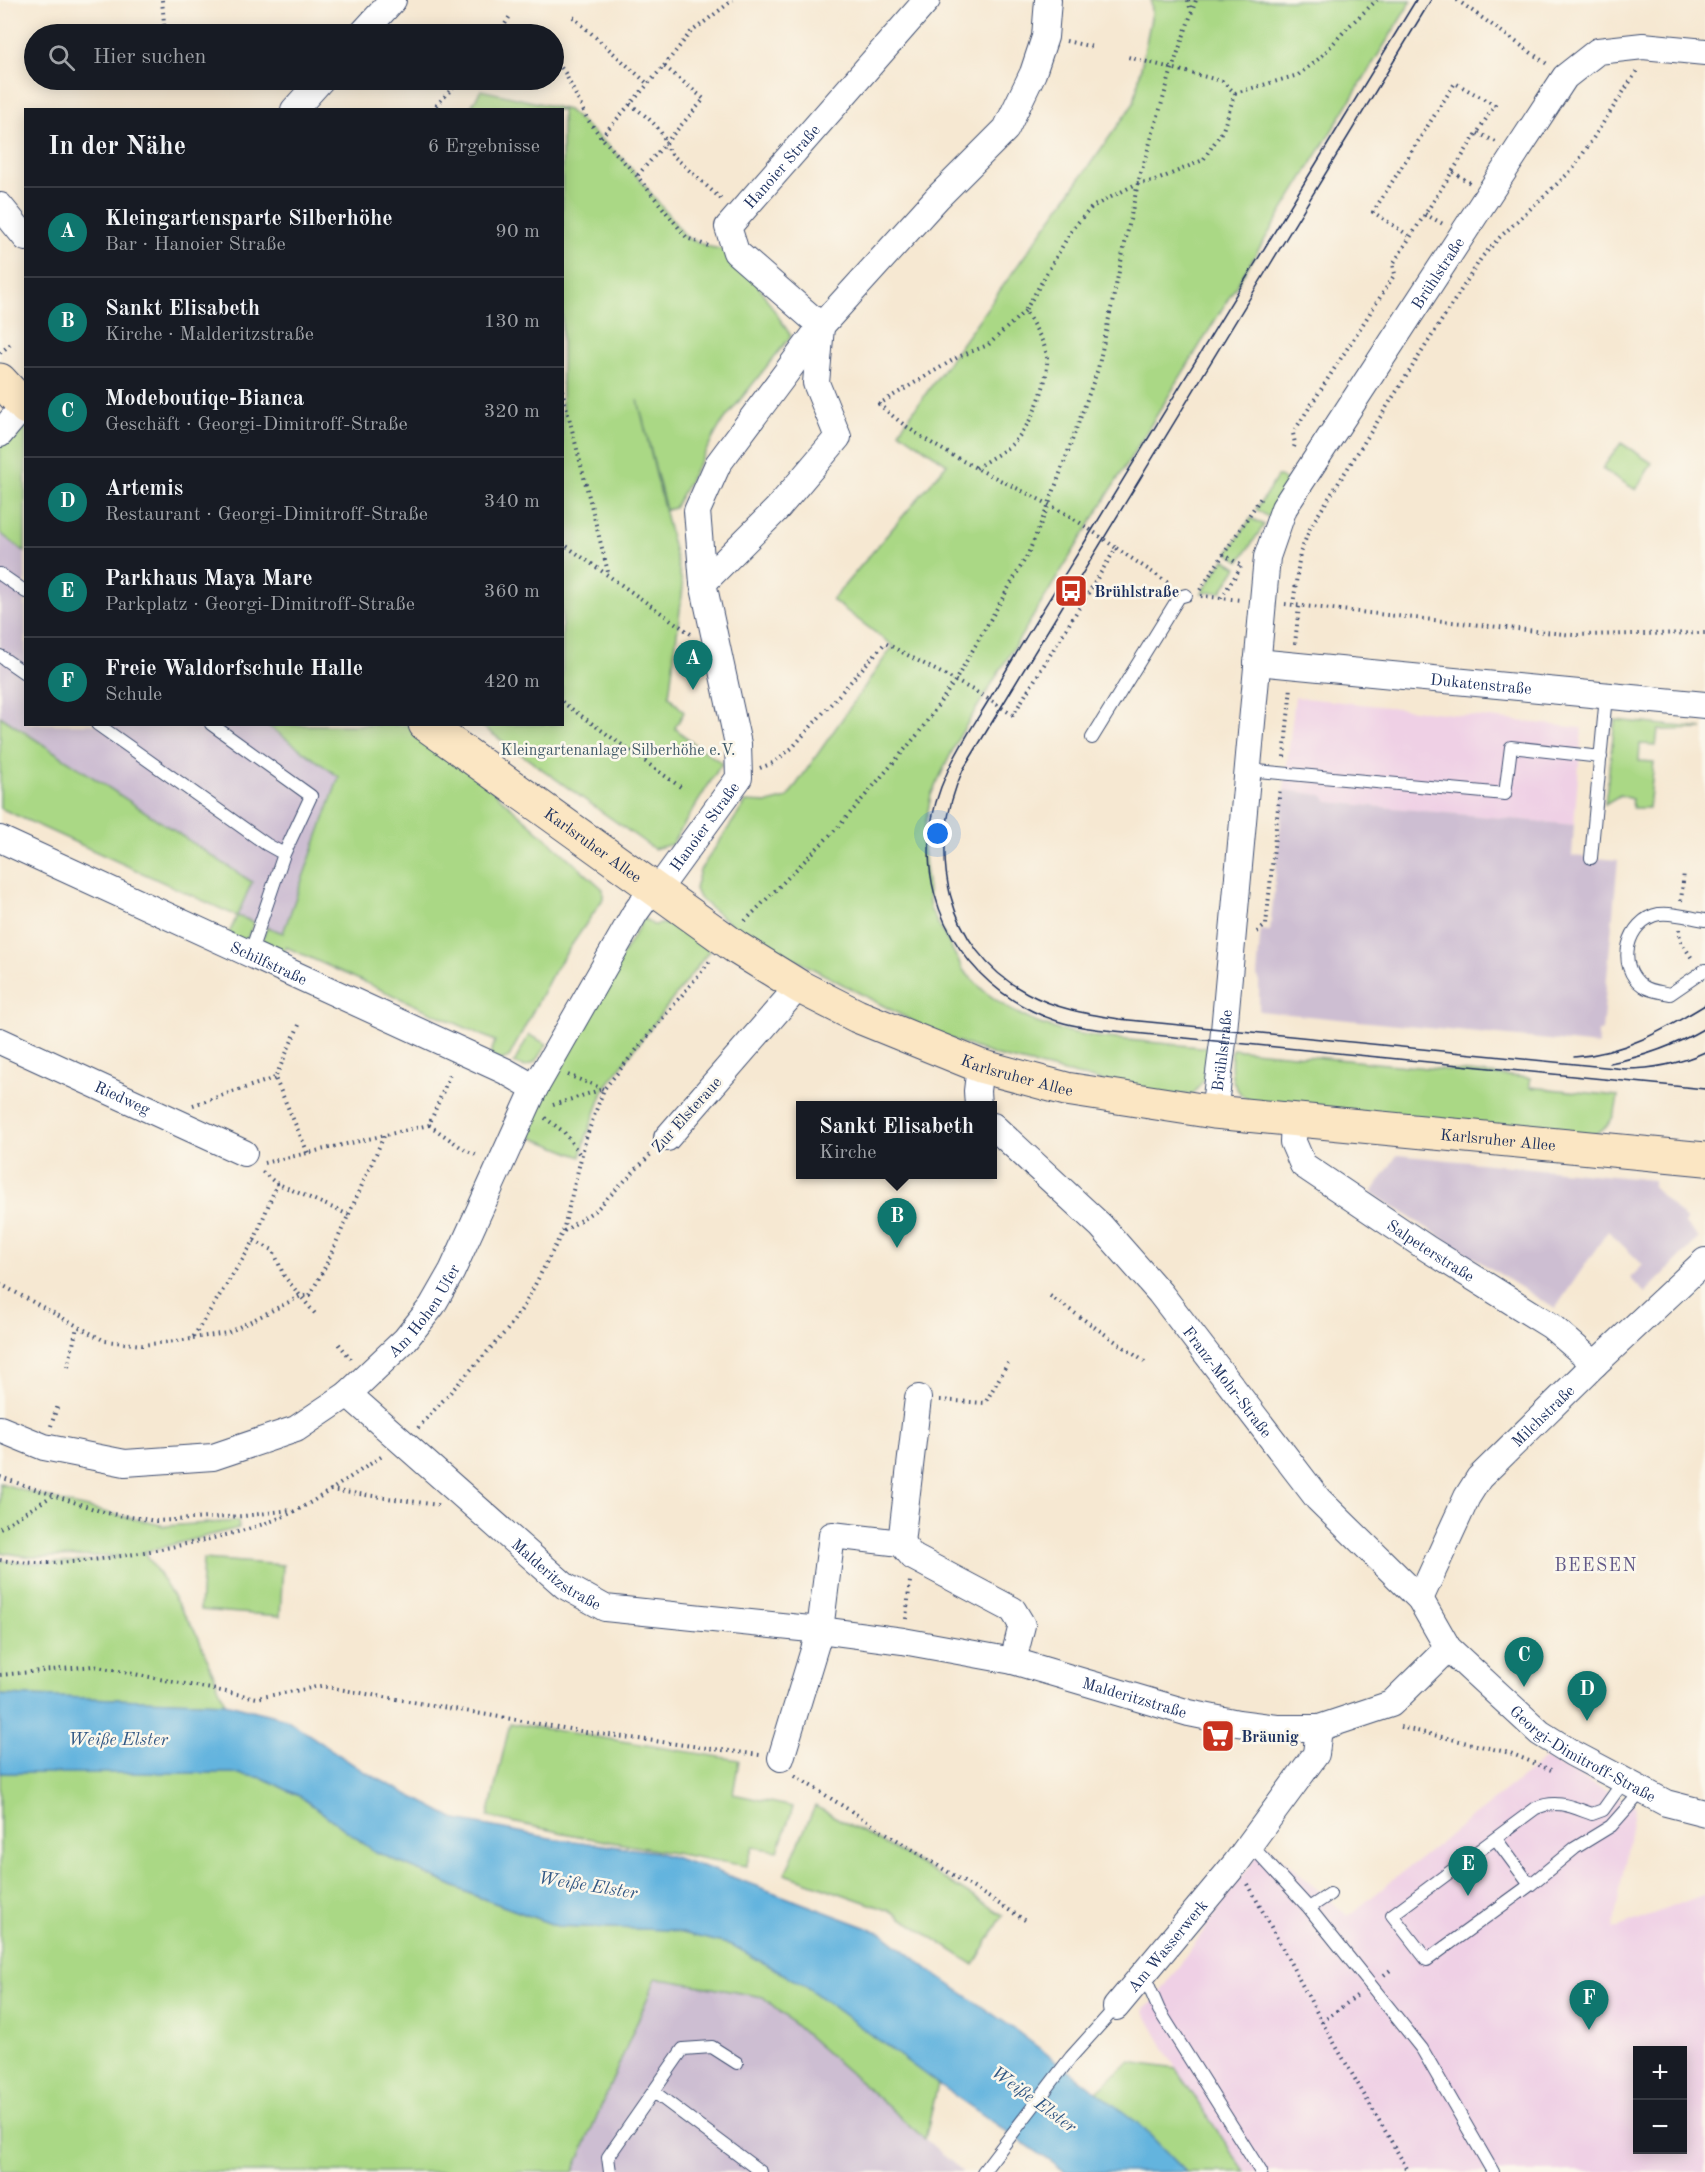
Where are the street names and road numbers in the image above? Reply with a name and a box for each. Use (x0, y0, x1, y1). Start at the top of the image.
street label: Hanoier Straße (742, 122, 824, 212)
street label: Brühlstraße (1410, 235, 1468, 313)
street label: Dukatenstraße (1429, 673, 1532, 698)
street label: Hanoier Straße (668, 780, 743, 875)
street label: Karlsruher Allee (540, 806, 644, 887)
street label: Schilfstraße (227, 940, 309, 989)
street label: Brühlstraße (1211, 1009, 1236, 1092)
street label: Karlsruher Allee (958, 1053, 1074, 1100)
street label: Zur Elsteraue (650, 1074, 725, 1156)
street label: Riedweg (92, 1080, 152, 1119)
street label: Karlsruher Allee (1439, 1128, 1556, 1155)
street label: Salpeterstraße (1384, 1218, 1476, 1286)
street label: Am Hohen Ufer (386, 1262, 464, 1361)
street label: Franz-Mohr-Straße (1179, 1324, 1274, 1441)
street label: Milchstraße (1510, 1383, 1578, 1451)
street label: Malderitzstraße (508, 1537, 603, 1614)
street label: Malderitzstraße (1080, 1676, 1188, 1722)
street label: Georgi-Dimitroff-Straße (1506, 1704, 1658, 1806)
street label: Am Wasserwerk (1126, 1898, 1212, 1996)

